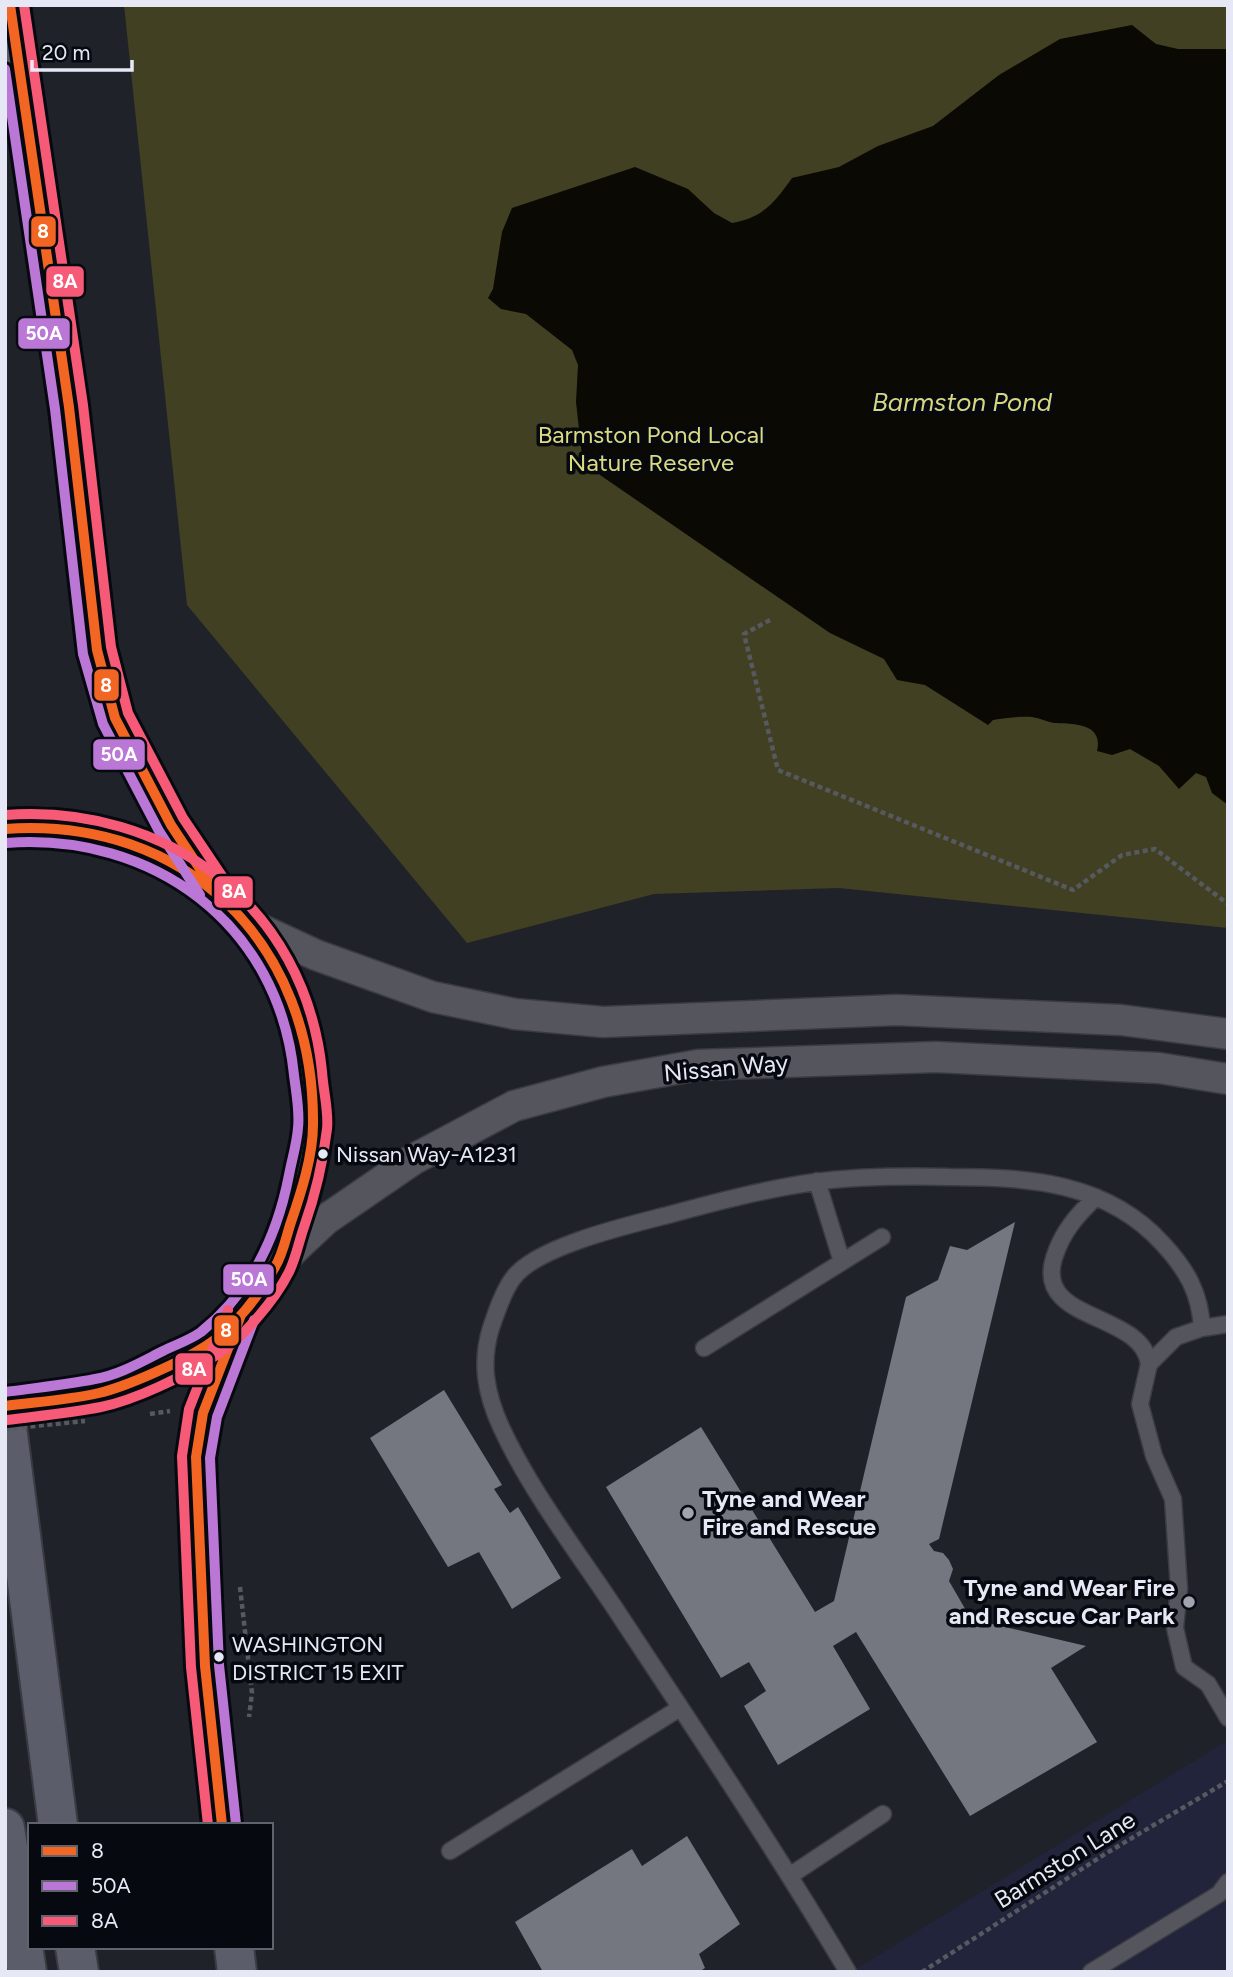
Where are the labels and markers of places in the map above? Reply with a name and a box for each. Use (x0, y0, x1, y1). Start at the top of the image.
place label: Nissan Way-A1231 (336, 1141, 517, 1168)
marker: Nissan Way-A1231 (316, 1147, 330, 1161)
place label: Tyne and Wear Fire and Rescue (702, 1484, 876, 1541)
marker: Tyne and Wear Fire and Rescue (680, 1505, 696, 1521)
place label: Tyne and Wear Fire and Rescue Car Park (949, 1573, 1175, 1630)
marker: Tyne and Wear Fire and Rescue Car Park (1181, 1594, 1197, 1610)
place label: WASHINGTON DISTRICT 15 EXIT (232, 1631, 404, 1686)
marker: WASHINGTON DISTRICT 15 EXIT (212, 1650, 226, 1664)

